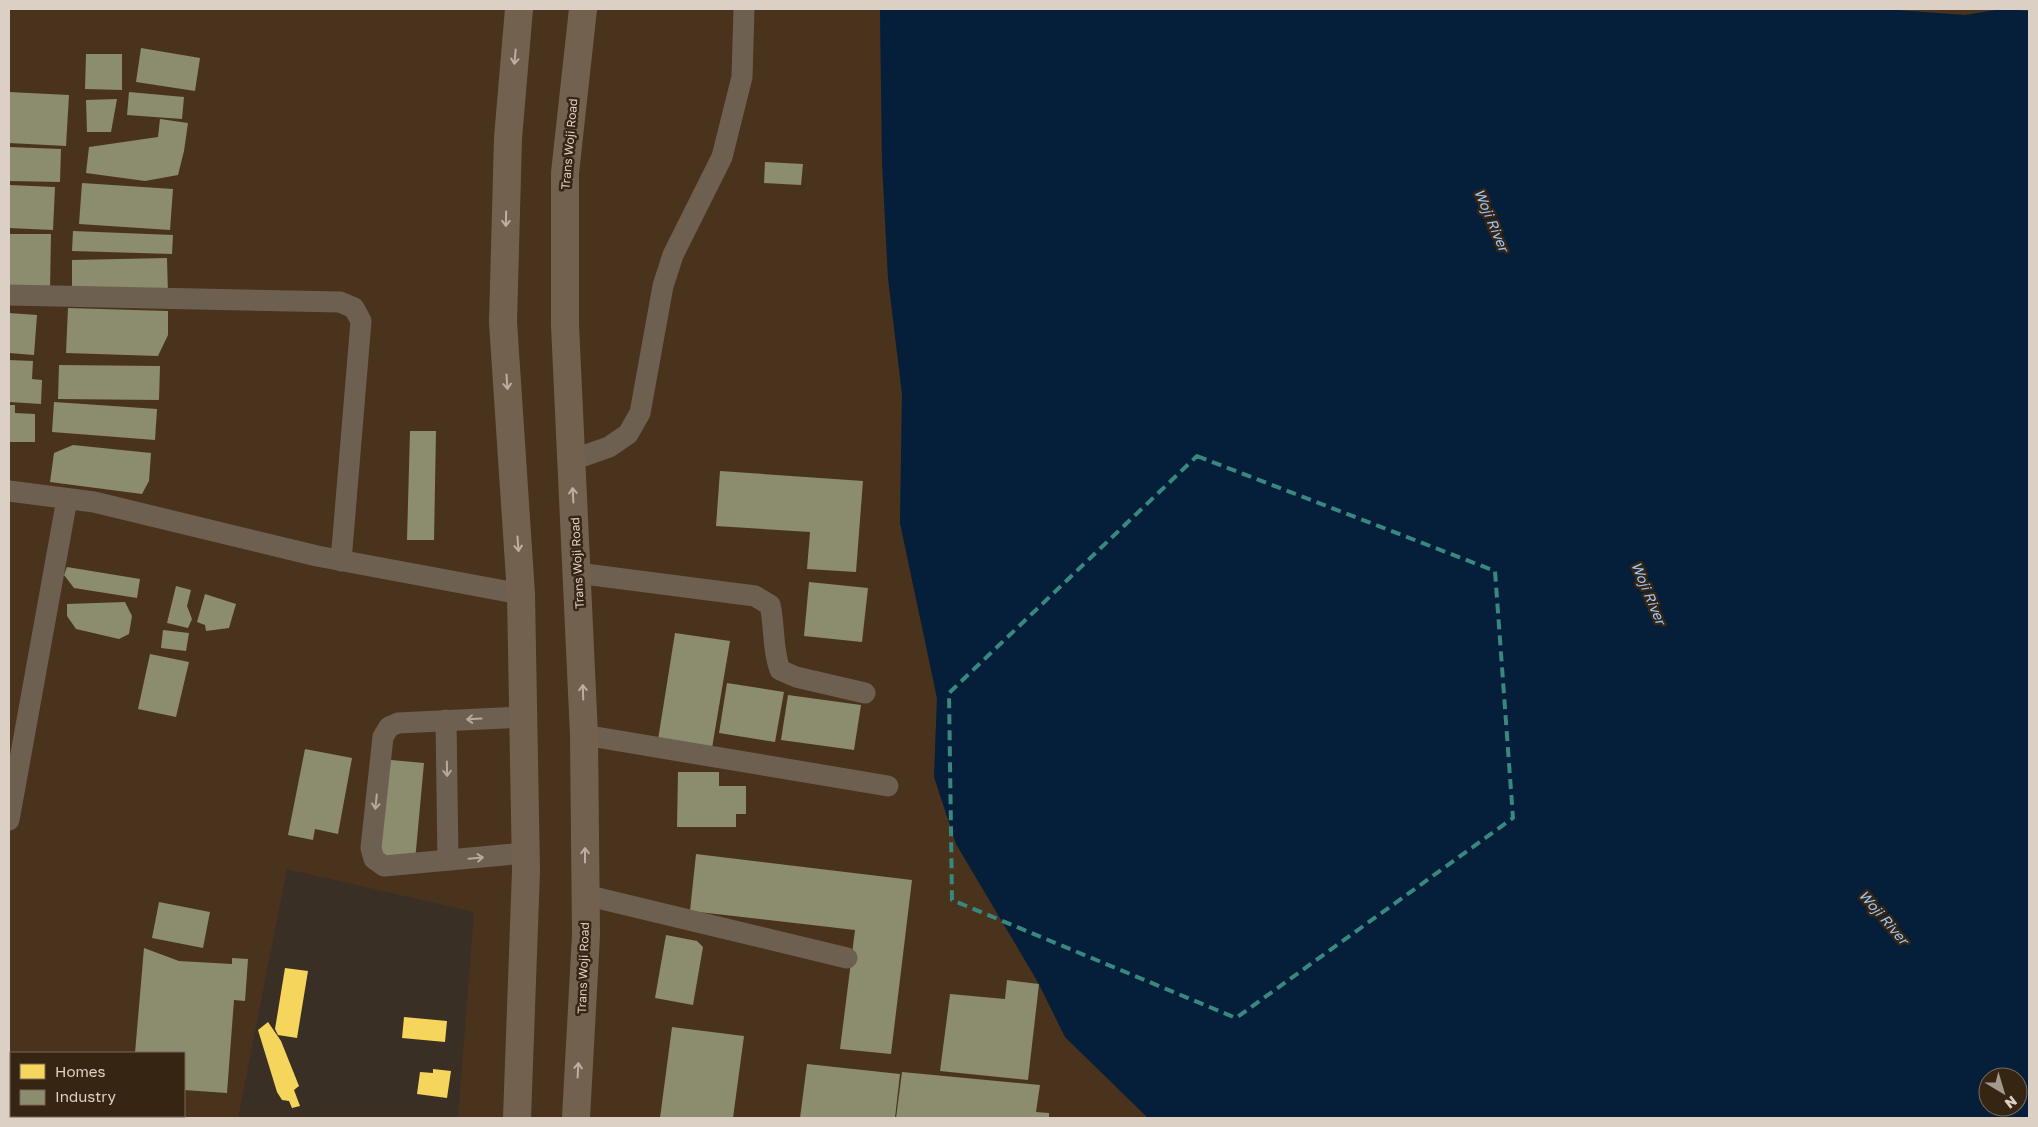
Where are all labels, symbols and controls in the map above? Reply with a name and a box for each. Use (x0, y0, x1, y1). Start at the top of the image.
one-way arrow (510, 49, 519, 65)
street label: Trans Woji Road (558, 98, 580, 190)
water label: Woji River (1471, 186, 1514, 256)
one-way arrow (501, 211, 510, 227)
one-way arrow (502, 374, 512, 390)
one-way arrow (569, 487, 578, 503)
street label: Trans Woji Road (567, 517, 587, 609)
one-way arrow (513, 536, 523, 552)
water label: Woji River (1628, 559, 1671, 629)
one-way arrow (578, 685, 587, 701)
one-way arrow (466, 714, 482, 724)
one-way arrow (442, 761, 451, 777)
one-way arrow (371, 793, 381, 809)
one-way arrow (580, 847, 590, 864)
one-way arrow (467, 853, 483, 862)
water label: Woji River (1856, 886, 1914, 950)
street label: Trans Woji Road (574, 922, 592, 1014)
legend (10, 1052, 185, 1117)
text: Homes (55, 1062, 105, 1080)
one-way arrow (574, 1062, 583, 1078)
north arrow (1978, 1067, 2028, 1117)
text: Industry (55, 1087, 116, 1105)
text: N (2002, 1093, 2021, 1113)

